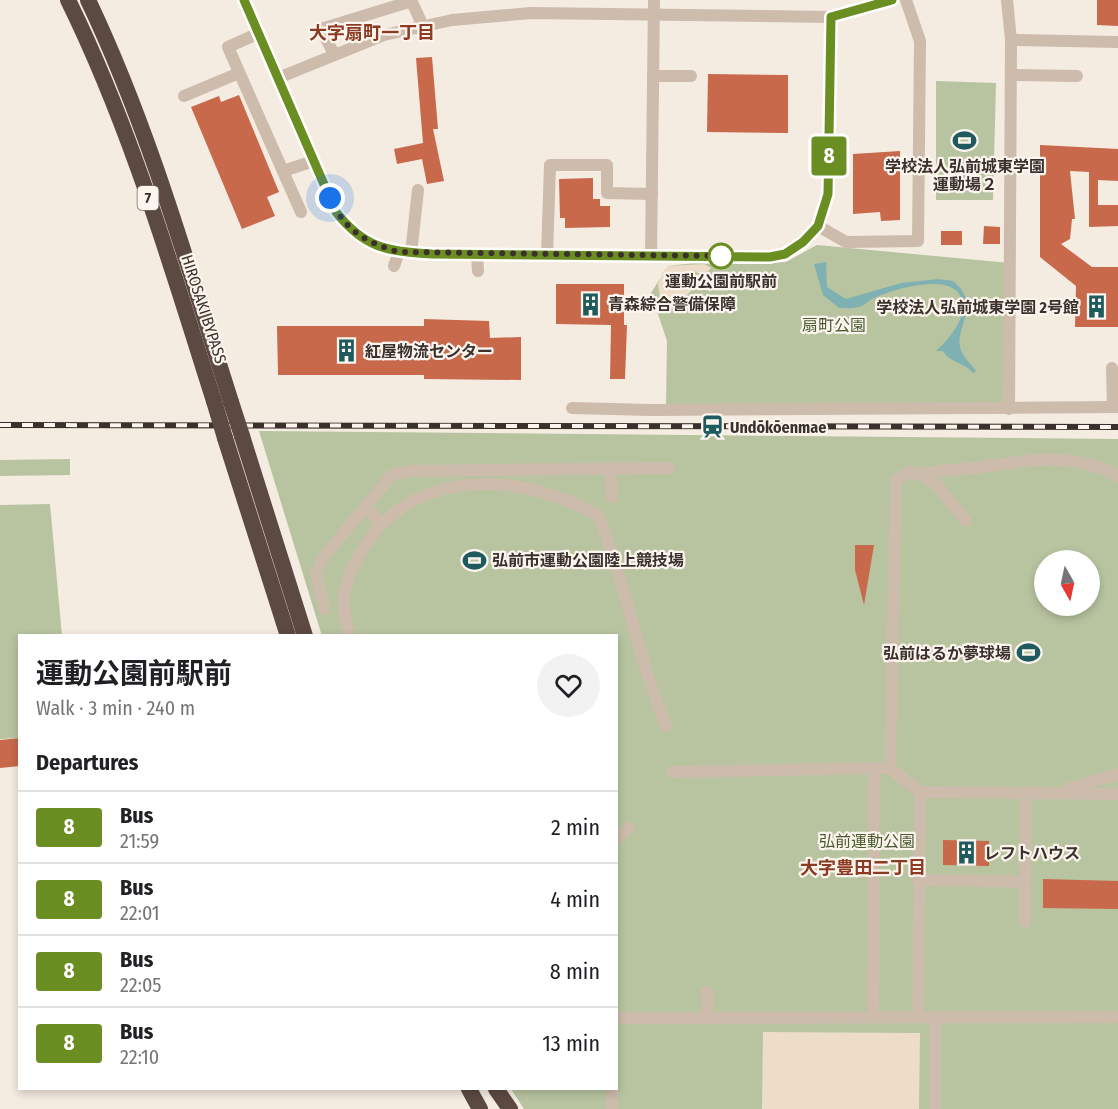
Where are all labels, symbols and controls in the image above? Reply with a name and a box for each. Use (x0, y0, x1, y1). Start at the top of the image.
district label: 大字扇町一丁目 (309, 22, 435, 44)
sports icon: 学校法人弘前城東学園 運動場２ (952, 128, 978, 154)
line badge: 8 (810, 136, 848, 176)
text: 8 (823, 143, 835, 169)
place label: 学校法人弘前城東学園 運動場２ (885, 157, 1045, 194)
your location (315, 183, 345, 213)
road number: 7 (138, 186, 158, 210)
marker: 運動公園前駅前 (708, 243, 734, 269)
street label: HIROSAKI BYPASS (177, 252, 231, 366)
place label: 運動公園前駅前 (665, 272, 777, 291)
building icon: 青森綜合警備保障 (577, 291, 603, 317)
building icon: 学校法人弘前城東学園 2号館 (1084, 294, 1110, 320)
place label: 青森綜合警備保障 (608, 295, 736, 314)
place label: 学校法人弘前城東学園 2号館 (876, 298, 1079, 317)
park label: 扇町公園 (802, 316, 866, 335)
building icon: 紅屋物流センター (334, 338, 360, 364)
place label: 紅屋物流センター (365, 342, 493, 361)
station icon: Undōkōenmae (699, 414, 725, 440)
place label: Undōkōenmae (730, 418, 826, 437)
sports icon: 弘前市運動公園陸上競技場 (461, 547, 487, 573)
north arrow (1034, 550, 1100, 616)
map controls (1034, 550, 1100, 616)
place label: 弘前市運動公園陸上競技場 (492, 551, 684, 570)
sports icon: 弘前はるか夢球場 (1016, 640, 1042, 666)
place label: 弘前はるか夢球場 (883, 644, 1011, 663)
button: heart (537, 654, 600, 717)
text: 運動公園前駅前 (36, 657, 232, 690)
text: Walk · 3 min · 240 m (36, 696, 195, 720)
text: Departures (36, 749, 138, 776)
text: Bus (120, 802, 153, 829)
text: 8 (63, 814, 75, 840)
text: 2 min (551, 814, 600, 841)
text: 21:59 (120, 829, 159, 853)
park label: 弘前運動公園 (819, 832, 915, 851)
building icon: レフトハウス (953, 840, 979, 866)
place label: レフトハウス (984, 844, 1080, 863)
district label: 大字豊田二丁目 (800, 857, 926, 879)
text: Bus (120, 874, 153, 901)
text: 8 (63, 886, 75, 912)
text: 4 min (550, 886, 600, 913)
text: 22:01 (120, 901, 160, 925)
text: Bus (120, 946, 153, 973)
text: 8 (63, 958, 75, 984)
text: 8 min (550, 958, 600, 985)
text: 22:05 (120, 973, 161, 997)
text: Bus (120, 1018, 153, 1045)
text: 8 (63, 1030, 75, 1056)
text: 13 min (542, 1030, 600, 1057)
text: 22:10 (120, 1045, 159, 1069)

